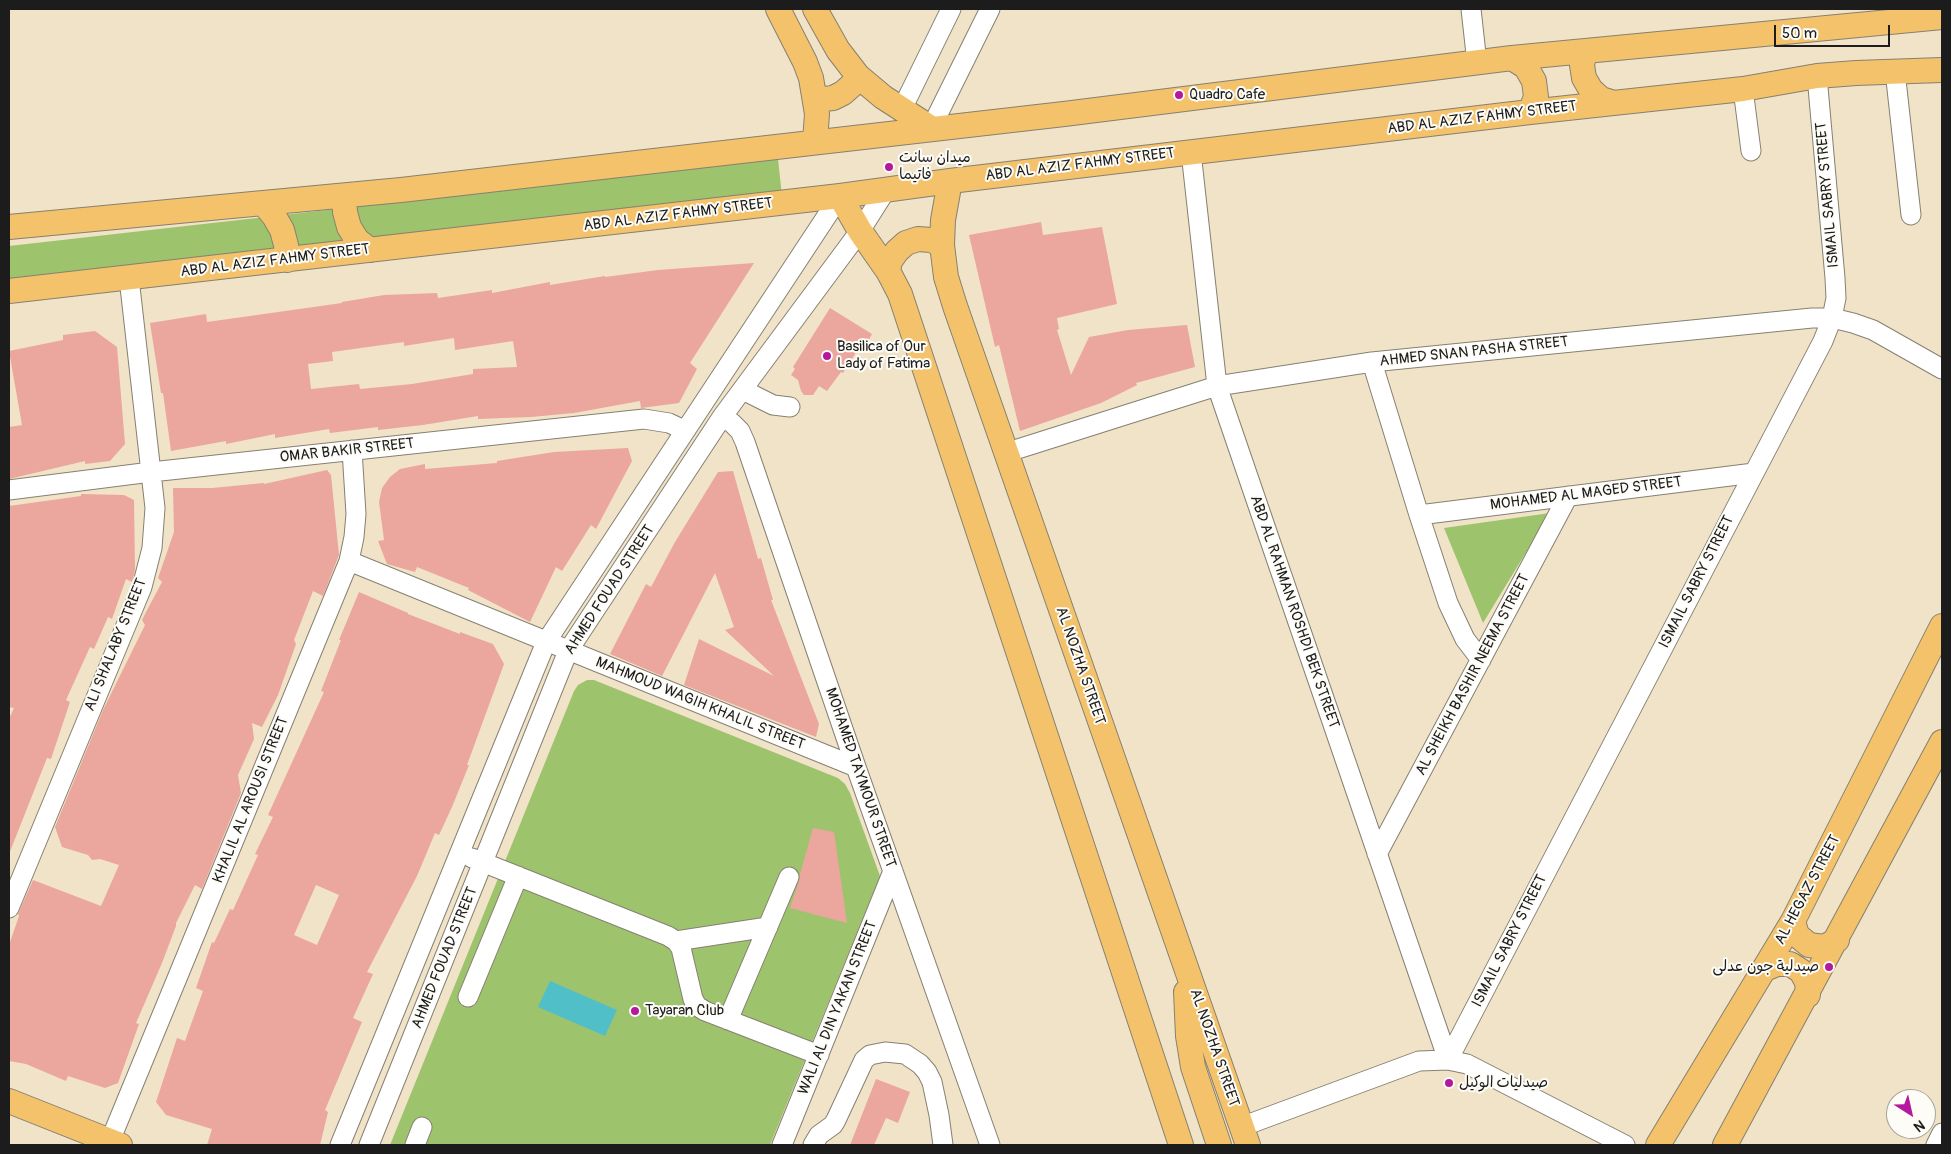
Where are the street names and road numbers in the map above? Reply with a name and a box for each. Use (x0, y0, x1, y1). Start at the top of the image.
street label: ABD AL AZIZ FAHMY STREET (1386, 97, 1578, 139)
street label: ISMAIL SABRY STREET (1813, 121, 1843, 269)
street label: ABD AL AZIZ FAHMY STREET (984, 144, 1176, 186)
street label: ABD AL AZIZ FAHMY STREET (582, 194, 774, 236)
street label: ABD AL AZIZ FAHMY STREET (179, 240, 371, 282)
street label: AHMED SNAN PASHA STREET (1379, 333, 1569, 371)
street label: OMAR BAKIR STREET (279, 435, 415, 467)
street label: MOHAMED AL MAGED STREET (1489, 473, 1683, 515)
street label: ABD AL RAHMAN ROSHDI BEK STREET (1246, 493, 1342, 731)
street label: ISMAIL SABRY STREET (1656, 513, 1738, 651)
street label: AHMED FOUAD STREET (561, 522, 659, 658)
street label: AL SHEIKH BASHIR NEEMA STREET (1412, 571, 1534, 779)
street label: ALI SHALABY STREET (81, 576, 151, 714)
street label: AL NOZHA STREET (1051, 605, 1109, 727)
street label: MAHMOUD WAGIH KHALIL STREET (593, 654, 807, 754)
street label: MOHAMED TAYMOUR STREET (821, 686, 899, 870)
street label: KHALIL AL AROUSI STREET (209, 714, 293, 886)
street label: AL HEGAZ STREET (1772, 832, 1844, 948)
street label: ISMAIL SABRY STREET (1469, 872, 1551, 1010)
street label: AHMED FOUAD STREET (408, 885, 482, 1031)
street label: WALI AL DIN YAKAN STREET (795, 918, 881, 1098)
street label: AL NOZHA STREET (1185, 987, 1243, 1109)

